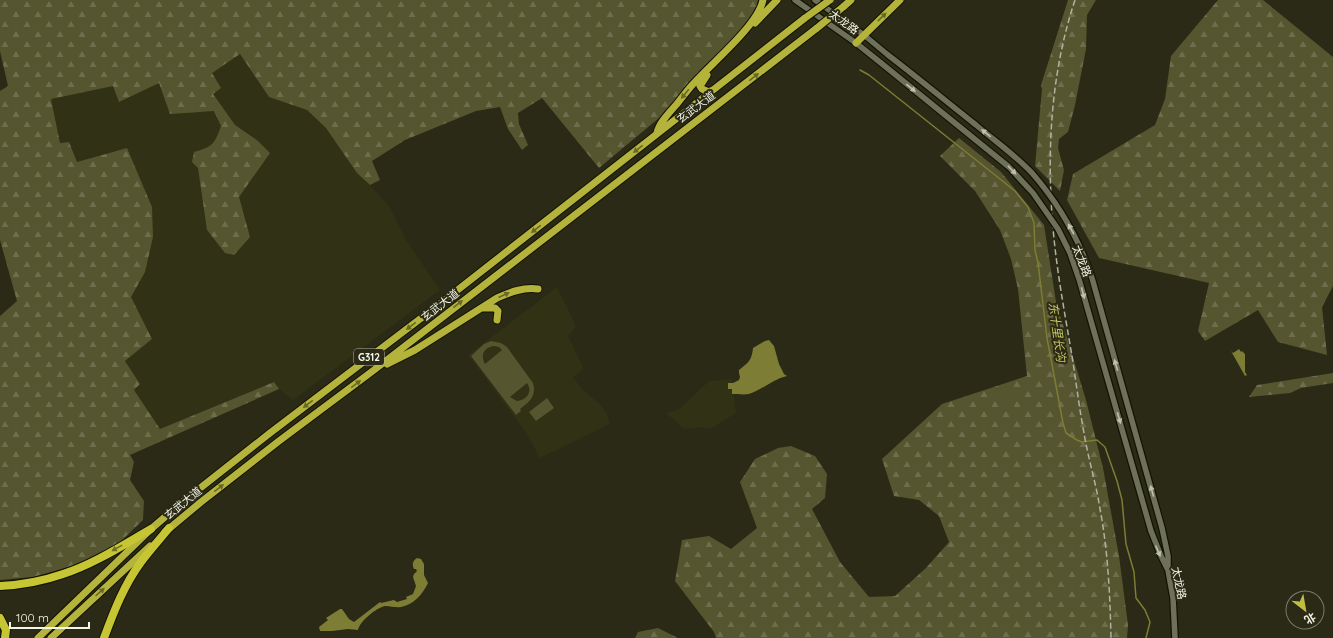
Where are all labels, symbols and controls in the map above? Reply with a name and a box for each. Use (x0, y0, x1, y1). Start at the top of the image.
street label: 太龙路 (826, 7, 862, 37)
one-way arrow (877, 13, 887, 22)
one-way arrow (748, 72, 759, 81)
one-way arrow (906, 84, 917, 92)
street label: 玄武大道 (674, 88, 718, 126)
one-way arrow (681, 88, 690, 99)
one-way arrow (980, 128, 991, 137)
one-way arrow (633, 145, 644, 153)
one-way arrow (1007, 165, 1017, 175)
one-way arrow (1068, 223, 1074, 235)
one-way arrow (530, 225, 541, 233)
street label: 太龙路 (1070, 243, 1094, 279)
street label: 玄武大道 (418, 286, 462, 324)
one-way arrow (1080, 287, 1086, 299)
one-way arrow (499, 292, 510, 298)
one-way arrow (453, 300, 464, 309)
water label: 东十里长沟 (1046, 301, 1069, 365)
one-way arrow (406, 321, 417, 330)
road number: G312 (354, 349, 384, 365)
one-way arrow (1113, 359, 1119, 371)
one-way arrow (350, 380, 361, 388)
one-way arrow (302, 400, 313, 409)
one-way arrow (1116, 412, 1122, 424)
street label: 玄武大道 (161, 484, 205, 522)
one-way arrow (213, 484, 224, 492)
one-way arrow (1149, 484, 1155, 496)
one-way arrow (111, 545, 123, 552)
one-way arrow (1155, 545, 1162, 557)
street label: 太龙路 (1169, 565, 1189, 601)
one-way arrow (95, 587, 105, 597)
north arrow (1285, 590, 1325, 630)
scale bar (10, 604, 89, 630)
text: 100 m (16, 610, 49, 625)
text: 北 (1302, 610, 1318, 627)

